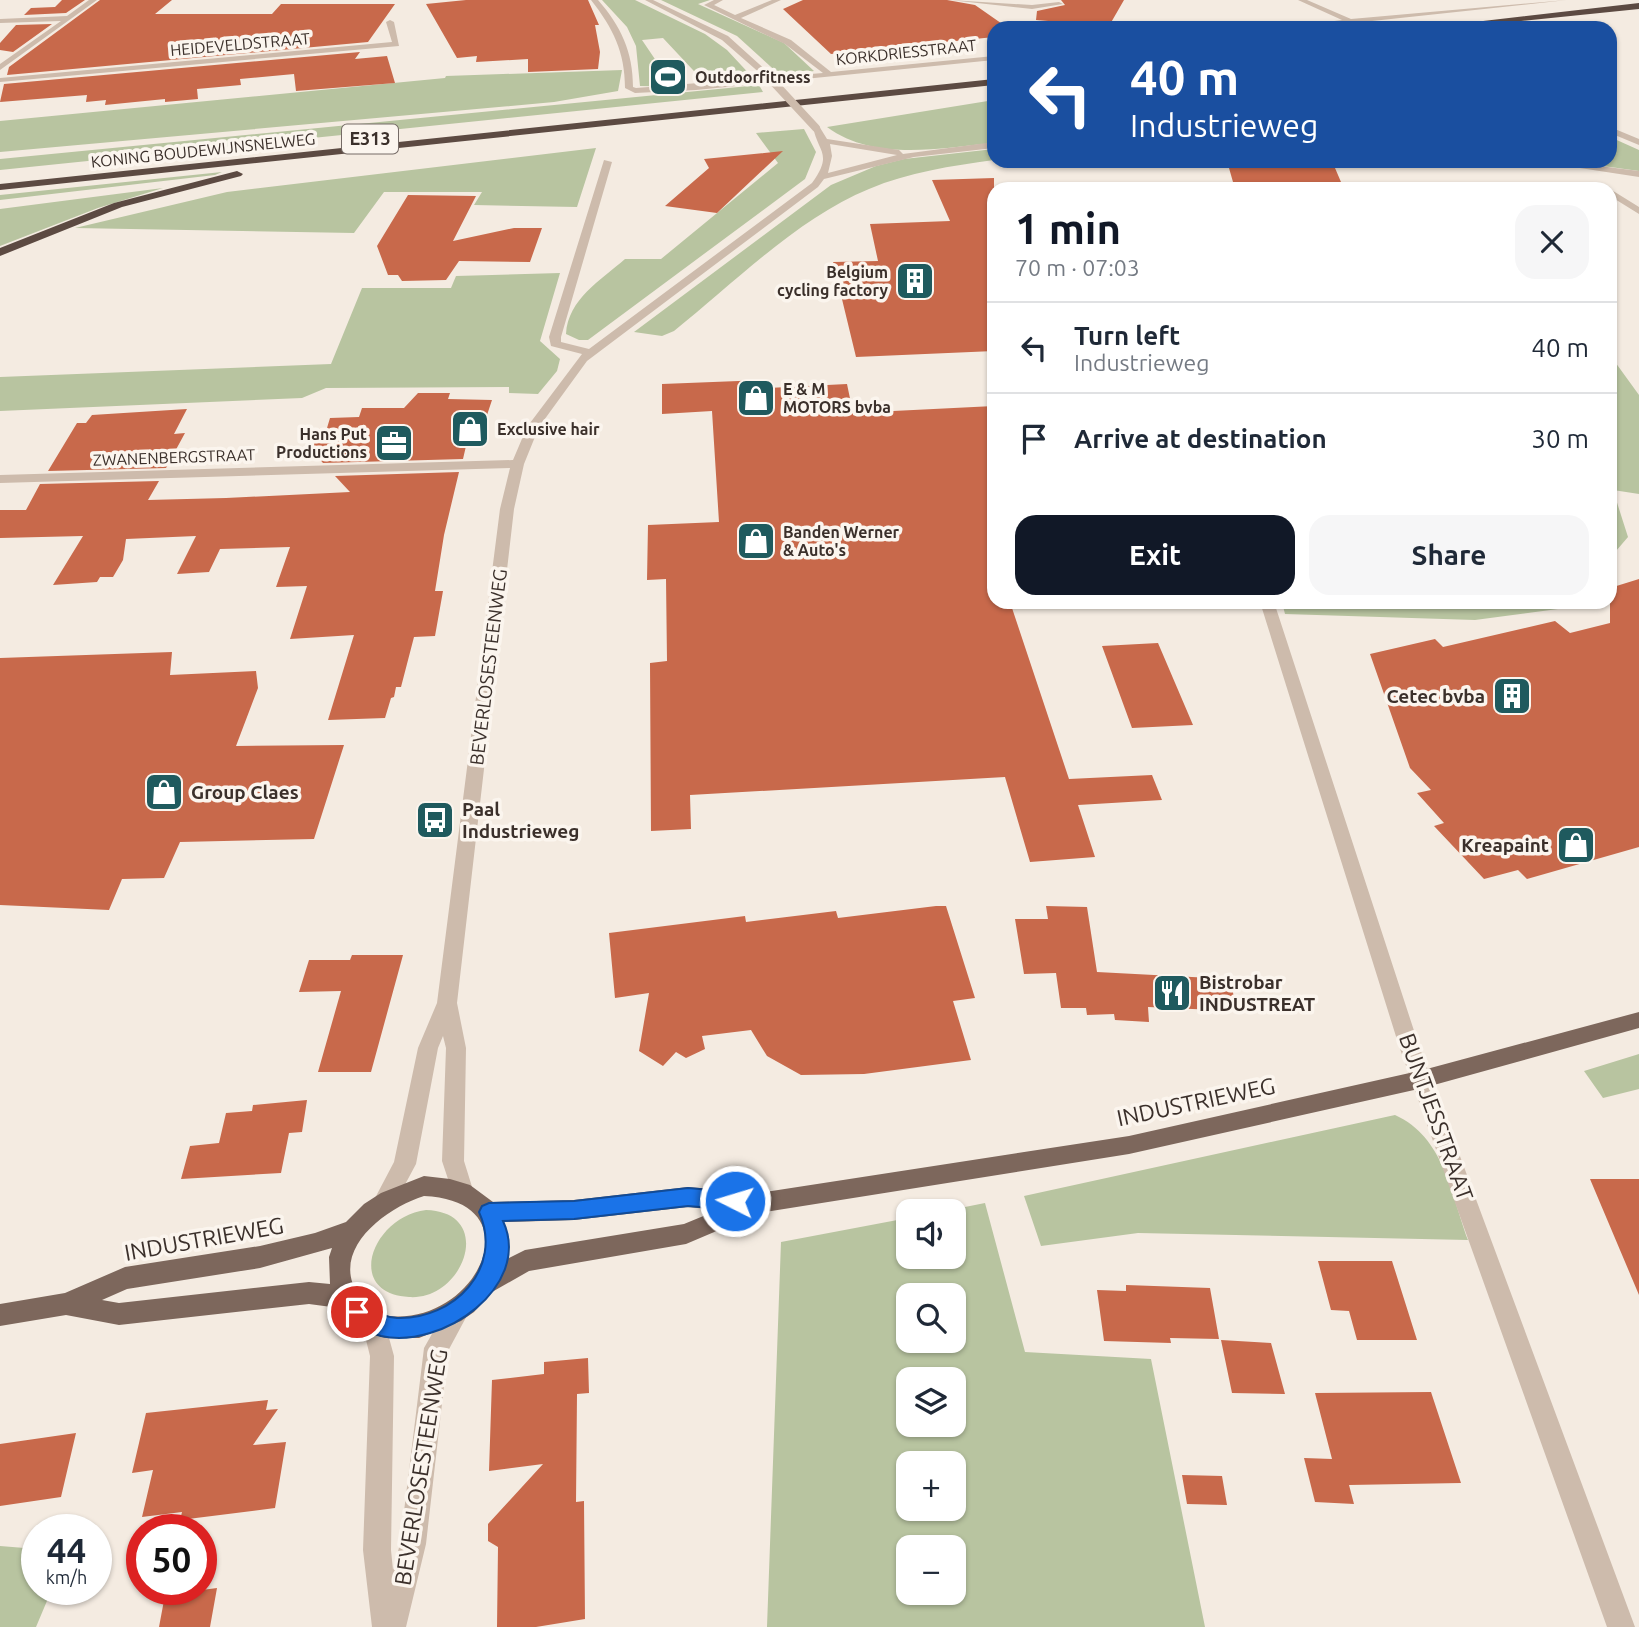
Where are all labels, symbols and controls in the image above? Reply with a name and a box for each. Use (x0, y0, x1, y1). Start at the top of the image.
street label: HEIDEVELDSTRAAT (169, 29, 311, 59)
street label: KORKDRIESSTRAAT (835, 36, 977, 68)
icon: left (1015, 49, 1106, 140)
text: 40 m (1130, 49, 1239, 104)
sports icon: Outdoorfitness (647, 56, 689, 98)
place label: Outdoorfitness (695, 68, 811, 86)
text: Industrieweg (1130, 107, 1318, 143)
road number: E313 (342, 124, 398, 154)
street label: KONING BOUDEWIJNSNELWEG (90, 129, 316, 171)
text: 1 min (1015, 205, 1121, 252)
button: close (1515, 205, 1589, 279)
text: 70 m · 07:03 (1015, 255, 1140, 280)
building icon: Belgium cycling factory (894, 260, 936, 302)
place label: Belgium cycling factory (777, 263, 888, 299)
text: Turn left (1074, 321, 1180, 350)
icon: left (1015, 329, 1053, 367)
text: 40 m (1531, 333, 1589, 362)
text: Industrieweg (1074, 350, 1209, 375)
shop icon: E & M MOTORS bvba (735, 377, 777, 419)
place label: E & M MOTORS bvba (783, 380, 891, 416)
shop icon: Exclusive hair (449, 408, 491, 450)
place label: Exclusive hair (497, 420, 600, 438)
icon: arrive (1015, 420, 1053, 458)
office icon: Hans Put Productions (373, 422, 415, 464)
text: Arrive at destination (1074, 424, 1327, 453)
text: 30 m (1531, 424, 1589, 453)
place label: Hans Put Productions (276, 425, 367, 461)
street label: ZWANENBERGSTRAAT (92, 445, 256, 469)
button: Exit (1015, 515, 1295, 595)
button: Share (1309, 515, 1589, 595)
shop icon: Banden Werner & Auto's (735, 520, 777, 562)
place label: Banden Werner & Auto's (783, 523, 900, 559)
street label: BEVERLOSESTEENWEG (465, 568, 511, 766)
building icon: Cetec bvba (1491, 675, 1533, 717)
place label: Cetec bvba (1386, 685, 1485, 707)
shop icon: Group Claes (143, 771, 185, 813)
place label: Group Claes (191, 781, 299, 803)
place label: Paal Industrieweg (462, 798, 579, 842)
bus stop icon: Paal Industrieweg (414, 799, 456, 841)
shop icon: Kreapaint (1555, 824, 1597, 866)
place label: Kreapaint (1461, 834, 1549, 856)
place label: Bistrobar INDUSTREAT (1199, 971, 1316, 1015)
restaurant icon: Bistrobar INDUSTREAT (1151, 972, 1193, 1014)
street label: BUNTJESSTRAAT (1395, 1030, 1478, 1204)
street label: INDUSTRIEWEG (1114, 1073, 1277, 1131)
position arrow (698, 1164, 772, 1238)
map controls (896, 1199, 966, 1605)
button: sound (896, 1199, 966, 1269)
street label: INDUSTRIEWEG (122, 1212, 285, 1265)
pin (327, 1282, 387, 1342)
button: search (896, 1283, 966, 1353)
icon: arrive (338, 1293, 376, 1331)
street label: BEVERLOSESTEENWEG (389, 1347, 452, 1587)
button: layers (896, 1367, 966, 1437)
button: + (896, 1451, 966, 1521)
speed limit sign: 50 (126, 1514, 217, 1605)
text: 44 (47, 1530, 86, 1570)
button: − (896, 1535, 966, 1605)
text: km/h (46, 1567, 87, 1587)

